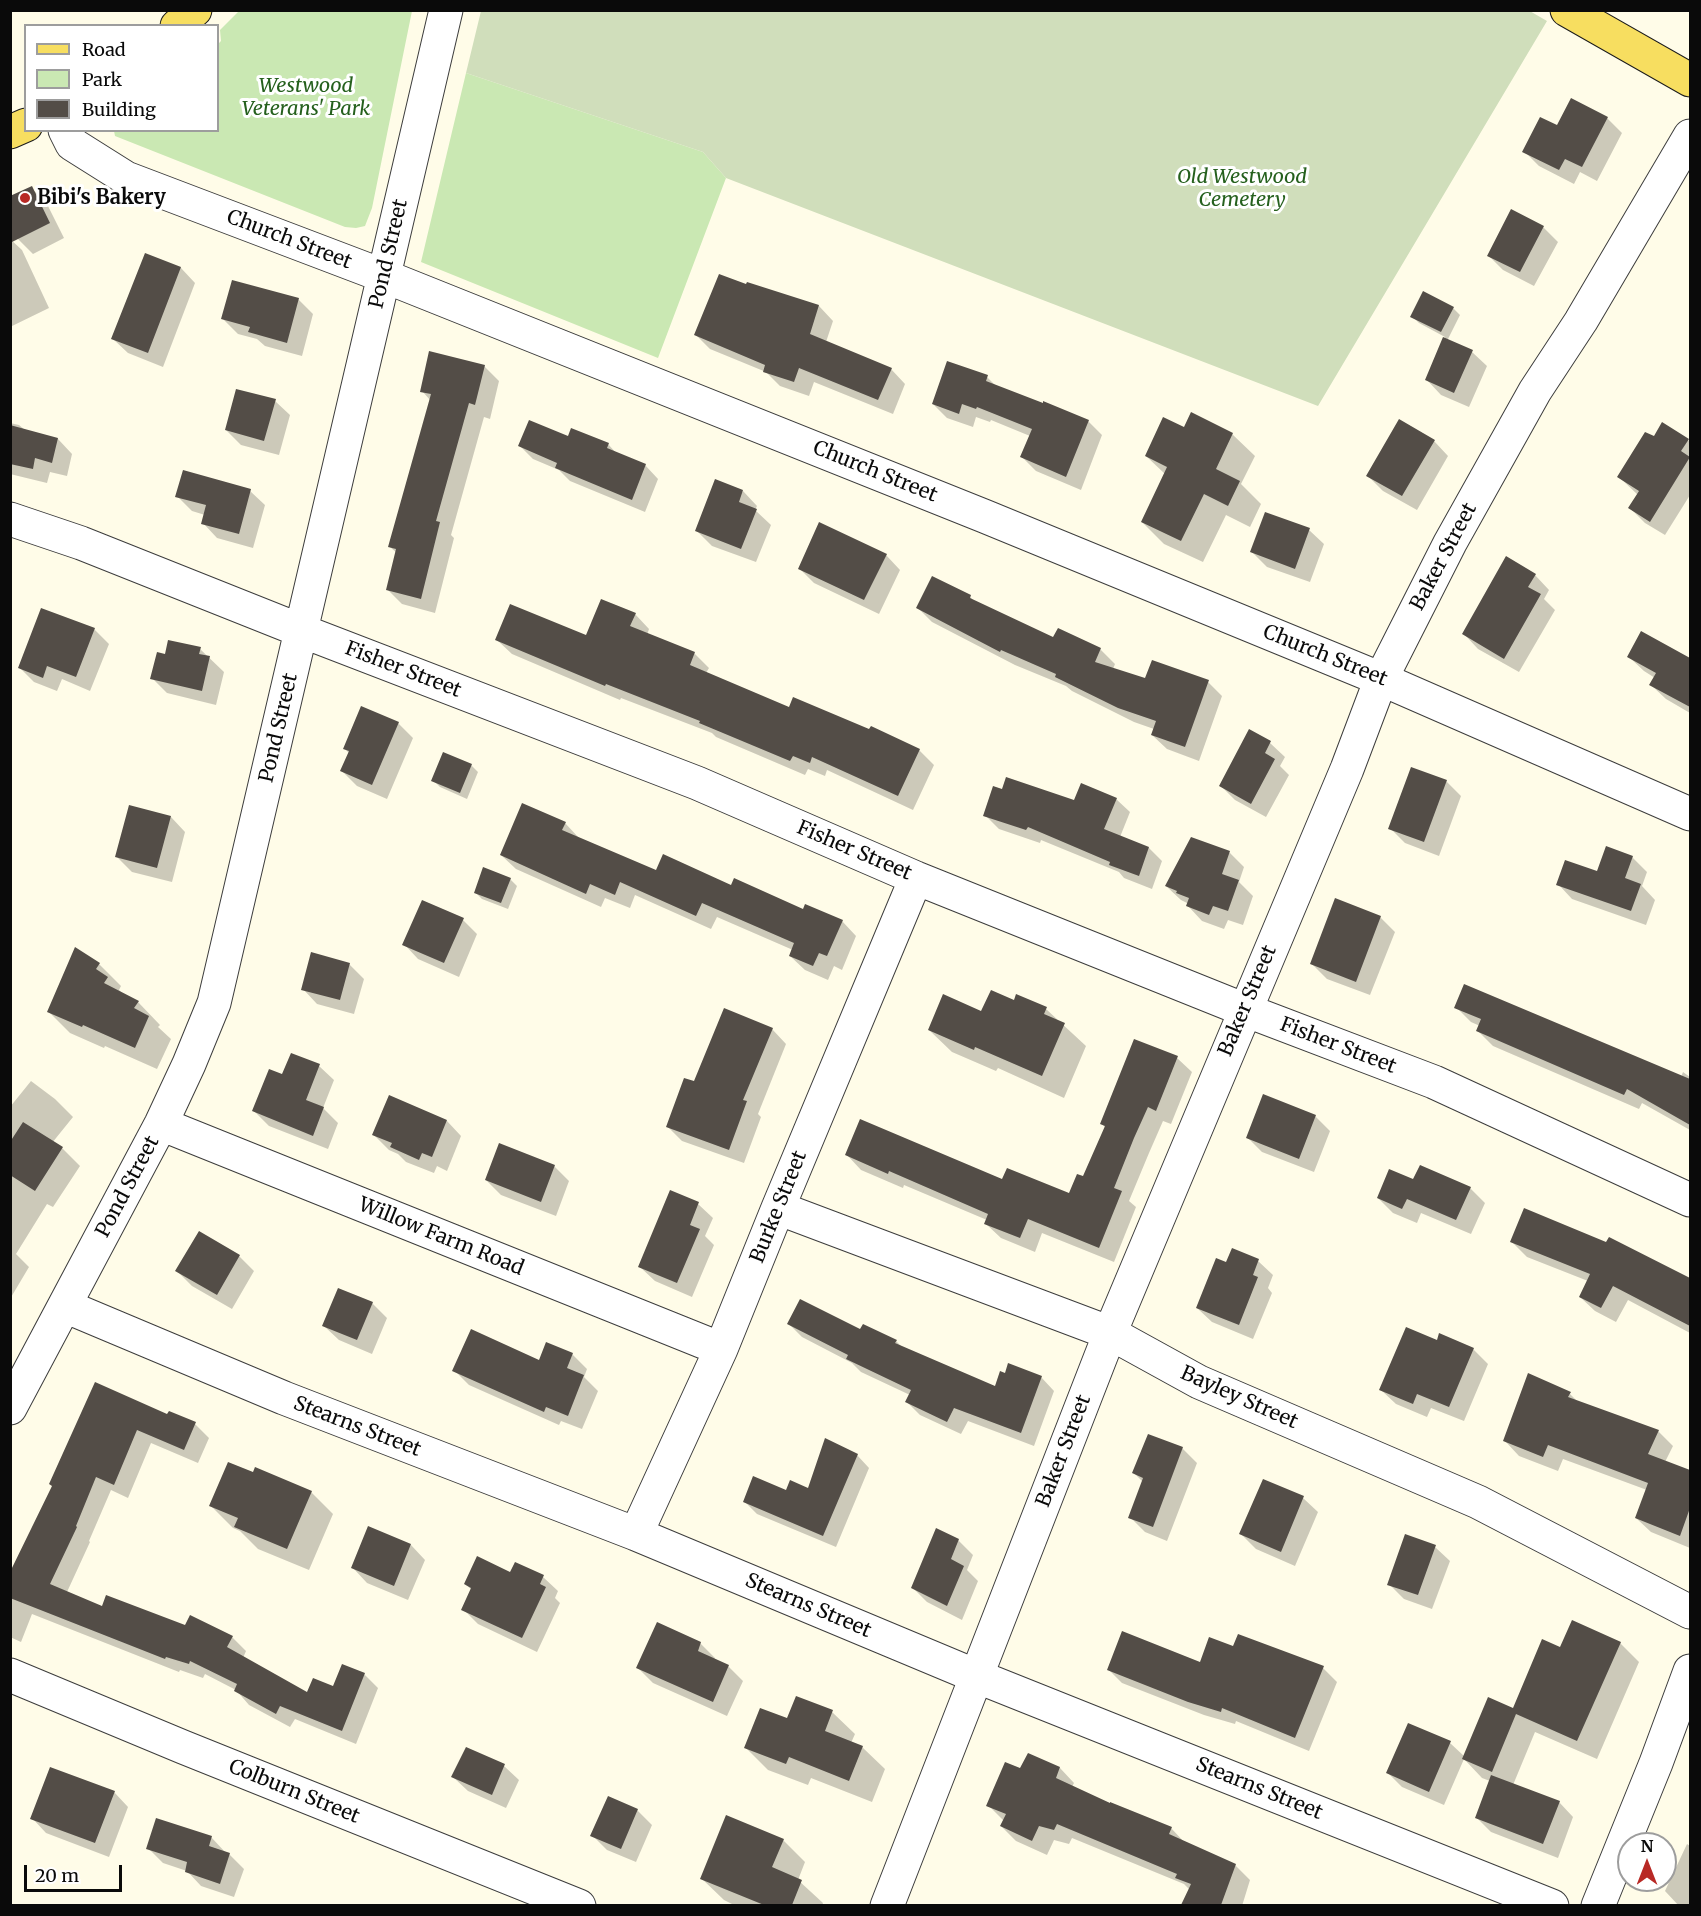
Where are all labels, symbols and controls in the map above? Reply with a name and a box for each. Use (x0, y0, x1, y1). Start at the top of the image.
legend (24, 24, 219, 132)
text: Road (82, 38, 126, 61)
text: Park (82, 68, 122, 91)
park label: Westwood Veterans' Park (242, 74, 370, 121)
text: Building (82, 98, 156, 121)
park label: Old Westwood Cemetery (1177, 165, 1307, 212)
place label: Bibi's Bakery (37, 186, 166, 210)
marker: Bibi's Bakery (18, 191, 32, 205)
street label: Pond Street (365, 197, 413, 311)
street label: Church Street (223, 205, 355, 275)
street label: Church Street (809, 436, 941, 508)
street label: Baker Street (1406, 499, 1482, 615)
street label: Church Street (1259, 620, 1391, 692)
street label: Fisher Street (342, 637, 464, 703)
street label: Pond Street (255, 671, 303, 785)
street label: Fisher Street (793, 816, 915, 886)
street label: Baker Street (1214, 942, 1282, 1060)
street label: Fisher Street (1277, 1013, 1399, 1079)
street label: Pond Street (91, 1132, 165, 1242)
street label: Burke Street (746, 1147, 812, 1267)
street label: Willow Farm Road (355, 1193, 527, 1281)
street label: Bayley Street (1177, 1361, 1301, 1435)
street label: Stearns Street (290, 1392, 424, 1462)
street label: Baker Street (1032, 1392, 1096, 1510)
street label: Stearns Street (741, 1569, 875, 1643)
street label: Stearns Street (1192, 1753, 1326, 1825)
street label: Colburn Street (225, 1755, 363, 1829)
north arrow (1617, 1832, 1677, 1892)
text: N (1641, 1836, 1653, 1856)
scale bar (27, 1853, 124, 1891)
text: 20 m (35, 1864, 79, 1887)

